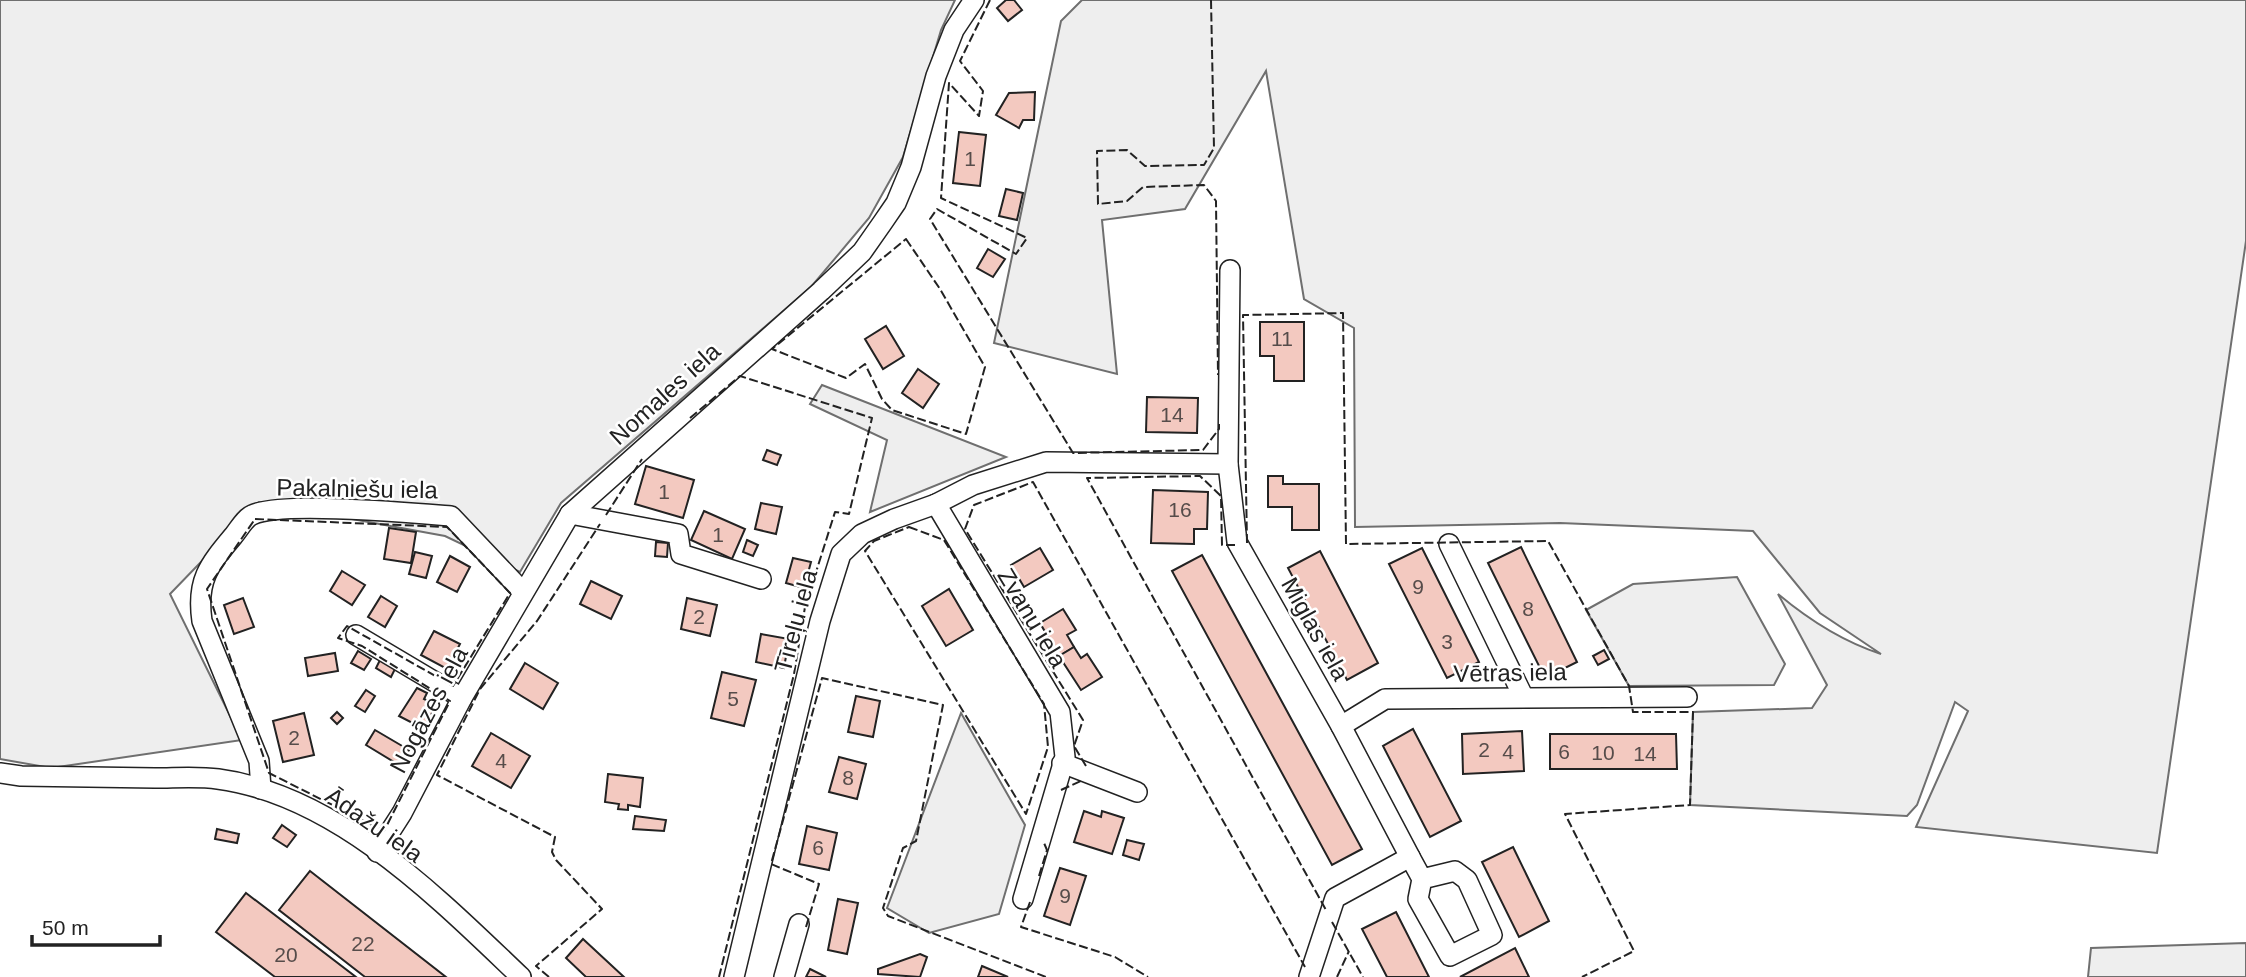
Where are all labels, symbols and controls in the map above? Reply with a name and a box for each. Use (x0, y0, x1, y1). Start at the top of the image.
house number: 1 (964, 147, 976, 170)
house number: 11 (1271, 327, 1293, 350)
street label: Nomales iela (604, 337, 726, 450)
house number: 14 (1160, 403, 1184, 426)
street label: Pakalniešu iela (276, 474, 439, 503)
house number: 1 (658, 480, 670, 503)
house number: 16 (1168, 498, 1192, 521)
house number: 1 (712, 523, 724, 546)
street label: Zvanu iela (992, 563, 1073, 673)
street label: Tīreļu iela (769, 566, 822, 675)
street label: Miglas iela (1276, 573, 1355, 685)
house number: 9 (1412, 575, 1424, 598)
house number: 8 (1522, 597, 1534, 620)
house number: 2 (693, 605, 705, 628)
house number: 3 (1441, 630, 1453, 653)
street label: Nogāzes iela (384, 642, 473, 777)
street label: Vētras iela (1453, 658, 1568, 687)
house number: 5 (727, 687, 739, 710)
house number: 2 (288, 726, 300, 749)
house number: 2 (1478, 738, 1490, 761)
house number: 4 (1502, 740, 1514, 763)
house number: 6 (1558, 740, 1570, 763)
house number: 10 (1591, 741, 1615, 764)
house number: 14 (1633, 742, 1657, 765)
house number: 4 (495, 749, 507, 772)
house number: 8 (842, 766, 854, 789)
street label: Ādažu iela (321, 781, 428, 868)
house number: 6 (812, 836, 824, 859)
house number: 9 (1059, 884, 1071, 907)
scale bar (32, 904, 159, 948)
text: 50 m (42, 916, 89, 939)
house number: 22 (351, 932, 375, 955)
house number: 20 (274, 943, 298, 966)

